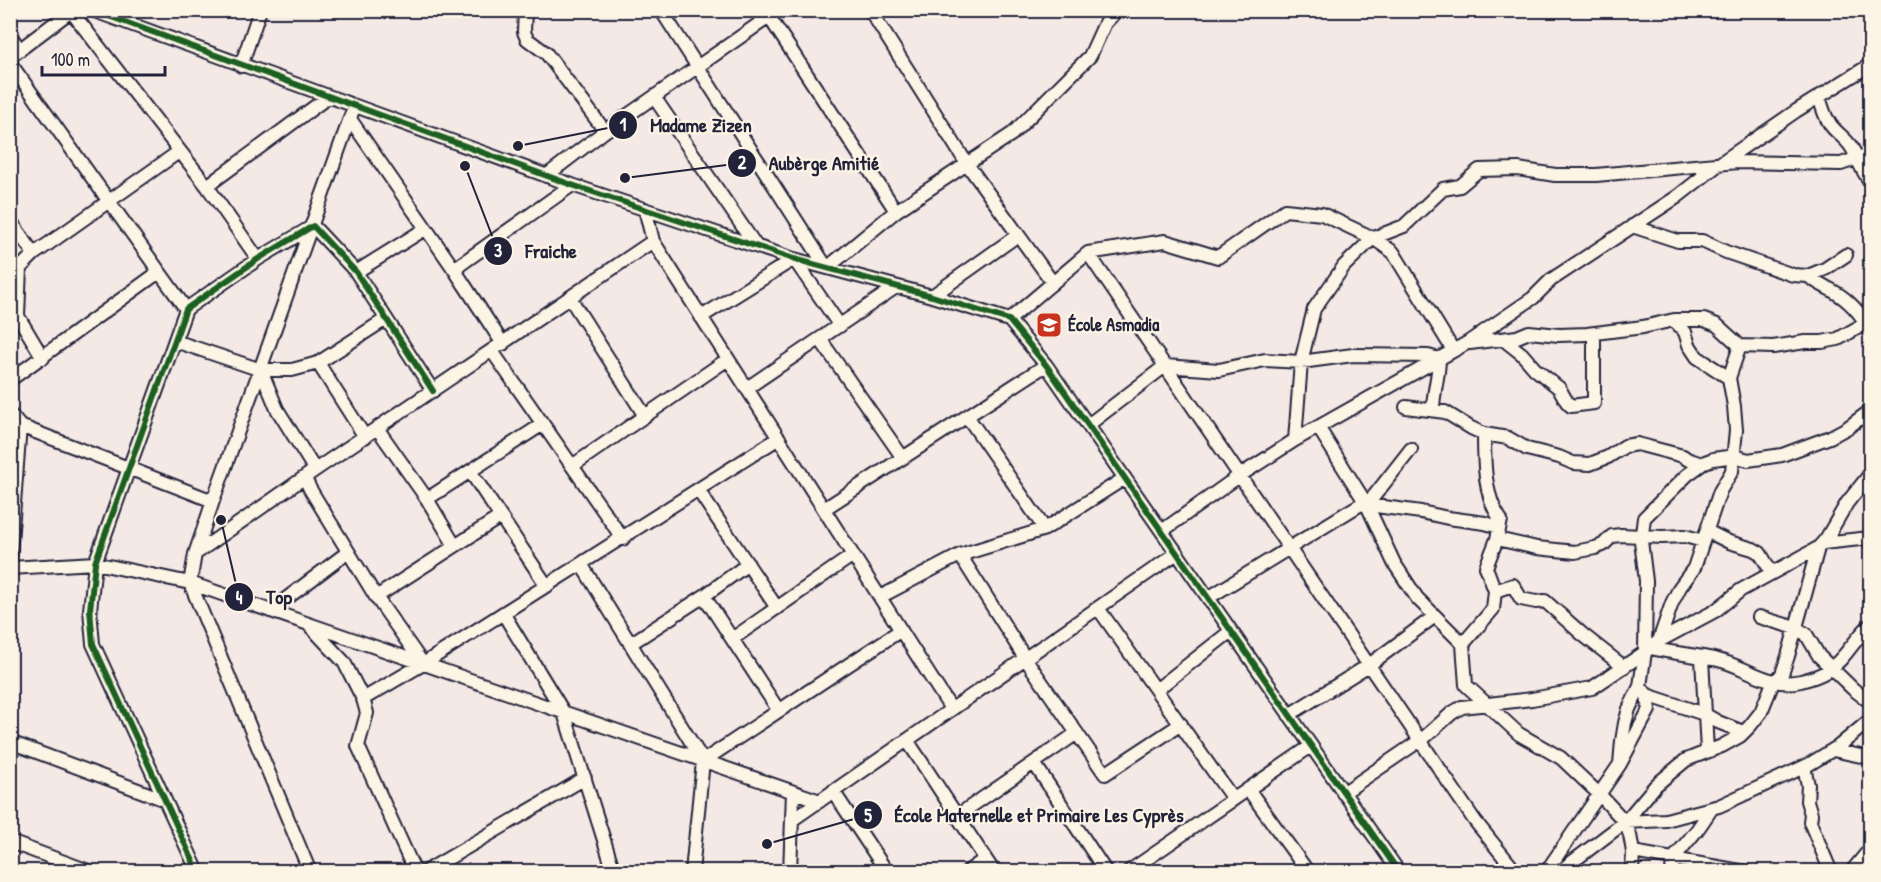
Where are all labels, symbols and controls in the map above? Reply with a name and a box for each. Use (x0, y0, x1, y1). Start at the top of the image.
scale bar (42, 39, 165, 77)
text: 100 m (51, 47, 90, 72)
callout: Madame Zizen (608, 106, 763, 144)
text: Madame Zizen (650, 111, 752, 138)
text: 1 (620, 112, 627, 137)
callout: Aubèrge Amitié (727, 144, 891, 182)
text: Aubèrge Amitié (769, 149, 879, 177)
text: 2 (738, 150, 747, 175)
callout: Fraiche (483, 232, 588, 270)
text: Fraiche (524, 237, 577, 264)
text: 3 (494, 238, 502, 263)
school or university icon: École Asmadia (1034, 310, 1064, 340)
place label: École Asmadia (1068, 312, 1160, 337)
callout: Top (224, 578, 304, 616)
text: Top (265, 583, 292, 611)
text: 4 (236, 585, 243, 610)
callout: École Maternelle et Primaire Les Cyprès (853, 796, 1196, 834)
text: École Maternelle et Primaire Les Cyprès (894, 801, 1184, 829)
text: 5 (864, 803, 872, 828)

